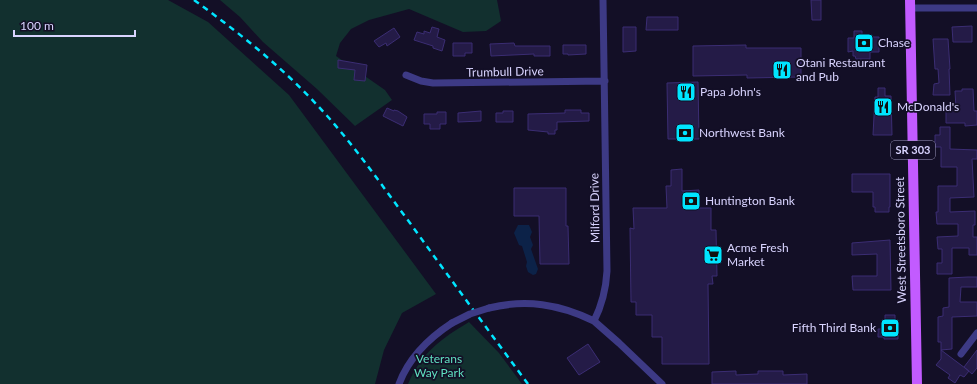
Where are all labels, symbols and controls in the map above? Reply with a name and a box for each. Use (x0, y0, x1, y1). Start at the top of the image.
scale bar (14, 12, 135, 38)
text: 100 m (20, 18, 54, 33)
bank icon: Chase (853, 32, 875, 54)
place label: Chase (878, 35, 910, 50)
place label: Otani Restaurant and Pub (796, 55, 886, 84)
restaurant icon: Otani Restaurant and Pub (771, 59, 793, 81)
street label: Trumbull Drive (466, 63, 544, 80)
restaurant icon: Papa John's (675, 81, 697, 103)
place label: Papa John's (700, 84, 761, 99)
restaurant icon: McDonald's (872, 96, 894, 118)
place label: McDonald's (897, 99, 959, 114)
bank icon: Northwest Bank (674, 122, 696, 144)
place label: Northwest Bank (699, 125, 786, 140)
road number: SR 303 (891, 141, 935, 159)
street label: Milford Drive (586, 173, 603, 243)
street label: West Streetsboro Street (892, 176, 909, 303)
bank icon: Huntington Bank (680, 190, 702, 212)
place label: Huntington Bank (705, 193, 796, 208)
place label: Acme Fresh Market (727, 240, 789, 269)
supermarket icon: Acme Fresh Market (702, 244, 724, 266)
bank icon: Fifth Third Bank (879, 317, 901, 339)
place label: Fifth Third Bank (792, 320, 877, 335)
park label: Veterans Way Park (414, 351, 465, 380)

